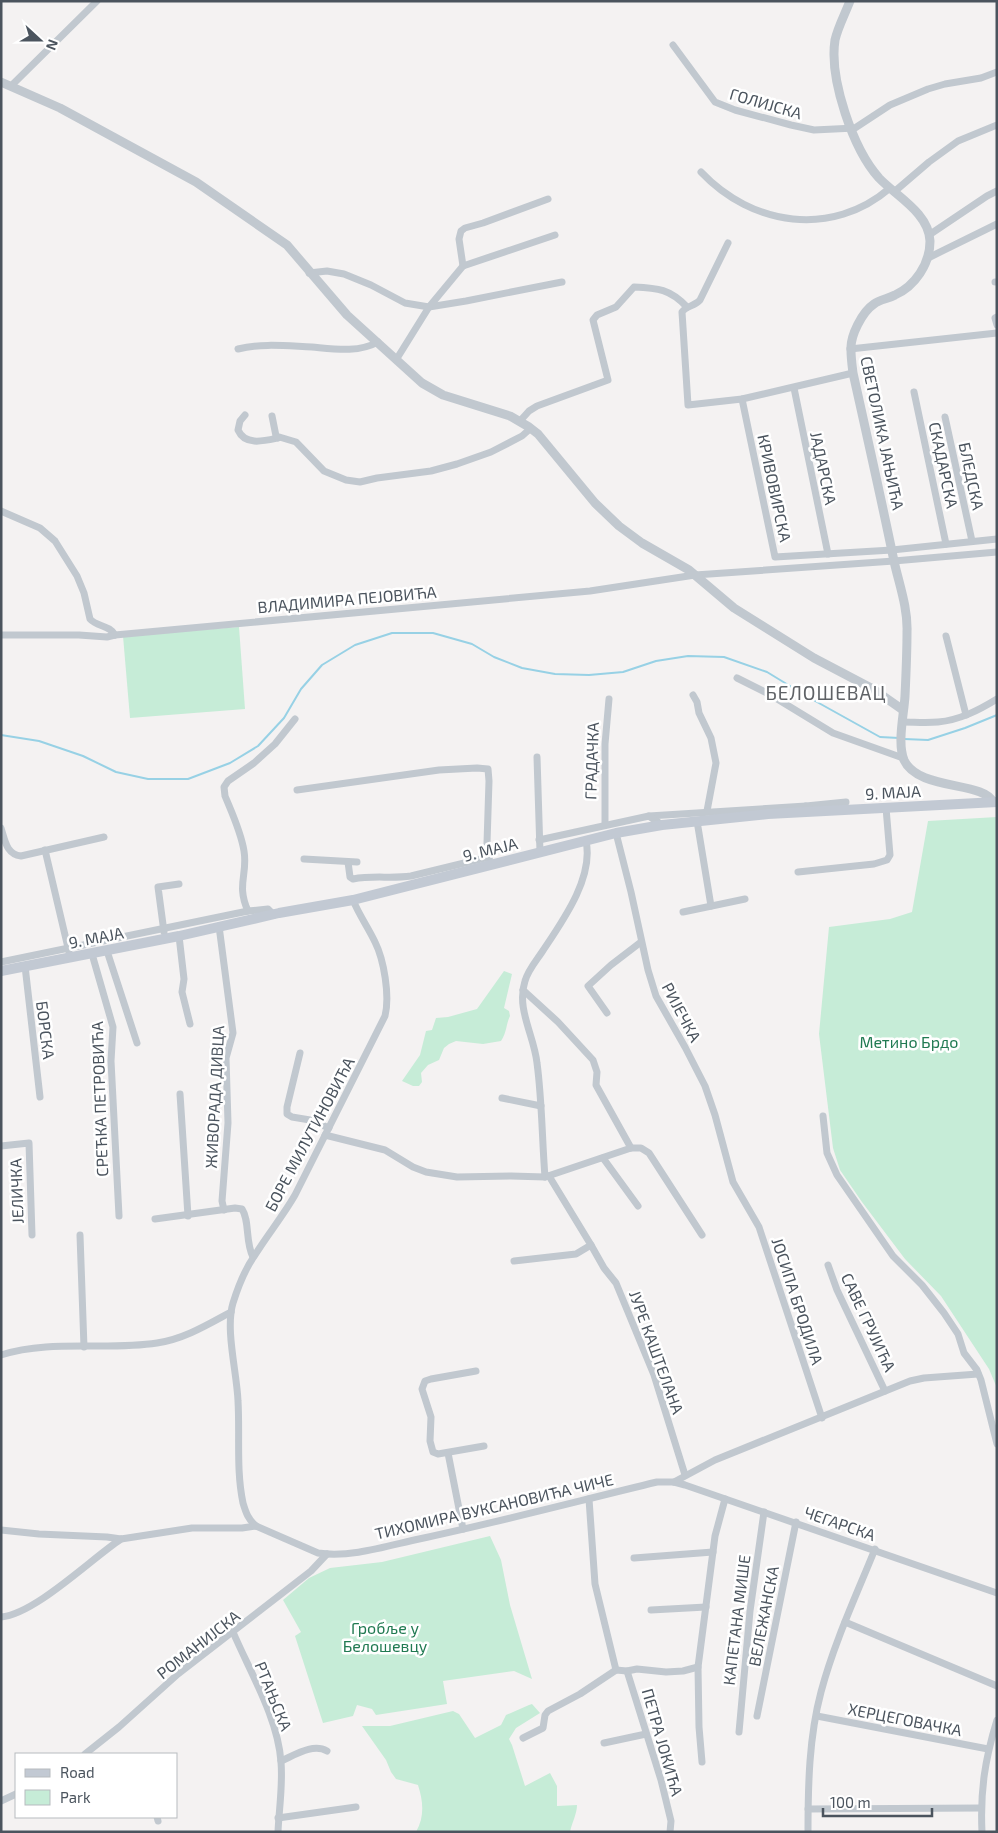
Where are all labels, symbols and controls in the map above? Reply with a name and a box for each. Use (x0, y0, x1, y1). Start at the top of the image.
north arrow (15, 15, 65, 65)
text: N (43, 37, 62, 53)
street label: ГОЛИЈСКА (728, 84, 804, 122)
street label: СВЕТОЛИКА ЈАЊИЋА (857, 354, 909, 512)
street label: СКАДАРСКА (926, 420, 962, 510)
street label: ЈАДАРСКА (807, 430, 841, 506)
street label: КРИВОВИРСКА (754, 432, 796, 544)
street label: БЛЕДСКА (956, 440, 988, 512)
street label: ВЛАДИМИРА ПЕЈОВИЋА (257, 582, 437, 616)
district label: БЕЛОШЕВАЦ (765, 681, 887, 704)
street label: ГРАДАЧКА (580, 722, 602, 800)
street label: 9. МАЈА (865, 781, 921, 803)
street label: 9. МАЈА (461, 833, 519, 865)
street label: 9. МАЈА (67, 922, 125, 952)
street label: РИЈЕЧКА (658, 979, 706, 1045)
street label: БОРСКА (33, 1000, 59, 1060)
street label: СРЕЋКА ПЕТРОВИЋА (87, 1021, 111, 1177)
street label: ЖИВОРАДА ДИВЦА (201, 1025, 227, 1169)
park label: Метино Брдо (860, 1032, 958, 1051)
street label: БОРЕ МИЛУТИНОВИЋА (260, 1054, 358, 1214)
street label: ЈЕЛИЧКА (5, 1158, 27, 1224)
street label: ЈОСИПА БРОДИЛА (768, 1235, 828, 1367)
street label: САВЕ ГРУЈИЋА (838, 1270, 900, 1374)
street label: ЈУРЕ КАШТЕЛАНА (626, 1288, 688, 1416)
street label: ТИХОМИРА ВУКСАНОВИЋА ЧИЧЕ (373, 1469, 615, 1543)
street label: ЧЕГАРСКА (802, 1502, 878, 1544)
street label: КАПЕТАНА МИШЕ (719, 1554, 753, 1686)
street label: ВЕЛЕЖАНСКА (744, 1564, 782, 1668)
street label: РОМАНИЈСКА (153, 1606, 243, 1682)
park label: Гробље у Белошевцу (343, 1618, 428, 1656)
street label: РТАЊСКА (252, 1659, 297, 1733)
street label: ПЕТРА ЈОКИЋА (639, 1686, 687, 1798)
street label: ХЕРЦЕГОВАЧКА (846, 1699, 964, 1739)
legend (15, 1753, 178, 1818)
text: Road (60, 1763, 95, 1781)
scale bar (823, 1786, 932, 1818)
text: Park (60, 1788, 91, 1806)
text: 100 m (830, 1793, 871, 1811)

